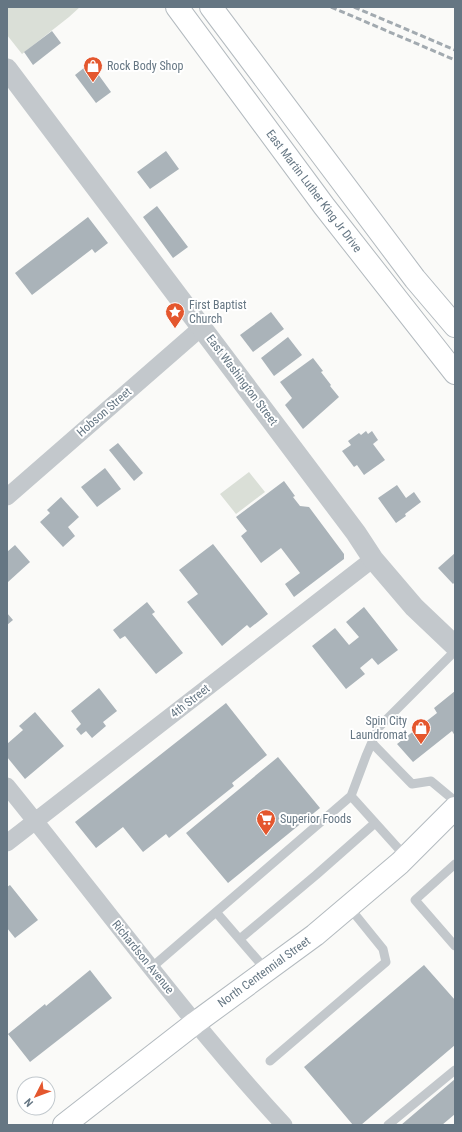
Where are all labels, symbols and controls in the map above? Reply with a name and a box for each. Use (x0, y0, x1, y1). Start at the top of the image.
shop icon: Rock Body Shop (82, 55, 104, 83)
place label: Rock Body Shop (107, 59, 183, 73)
street label: East Martin Luther King Jr Drive (263, 127, 365, 255)
place label: First Baptist Church (189, 298, 247, 326)
place icon: First Baptist Church (164, 301, 186, 329)
street label: East Washington Street (203, 332, 281, 429)
street label: Hobson Street (74, 384, 134, 439)
street label: 4th Street (168, 681, 213, 721)
place label: Spin City Laundromat (350, 714, 407, 742)
shop icon: Spin City Laundromat (410, 717, 432, 745)
supermarket icon: Superior Foods (255, 808, 277, 836)
place label: Superior Foods (280, 812, 352, 826)
street label: Richardson Avenue (109, 917, 177, 997)
street label: North Centennial Street (215, 934, 313, 1010)
north arrow (16, 1076, 56, 1116)
text: N (22, 1095, 36, 1109)

